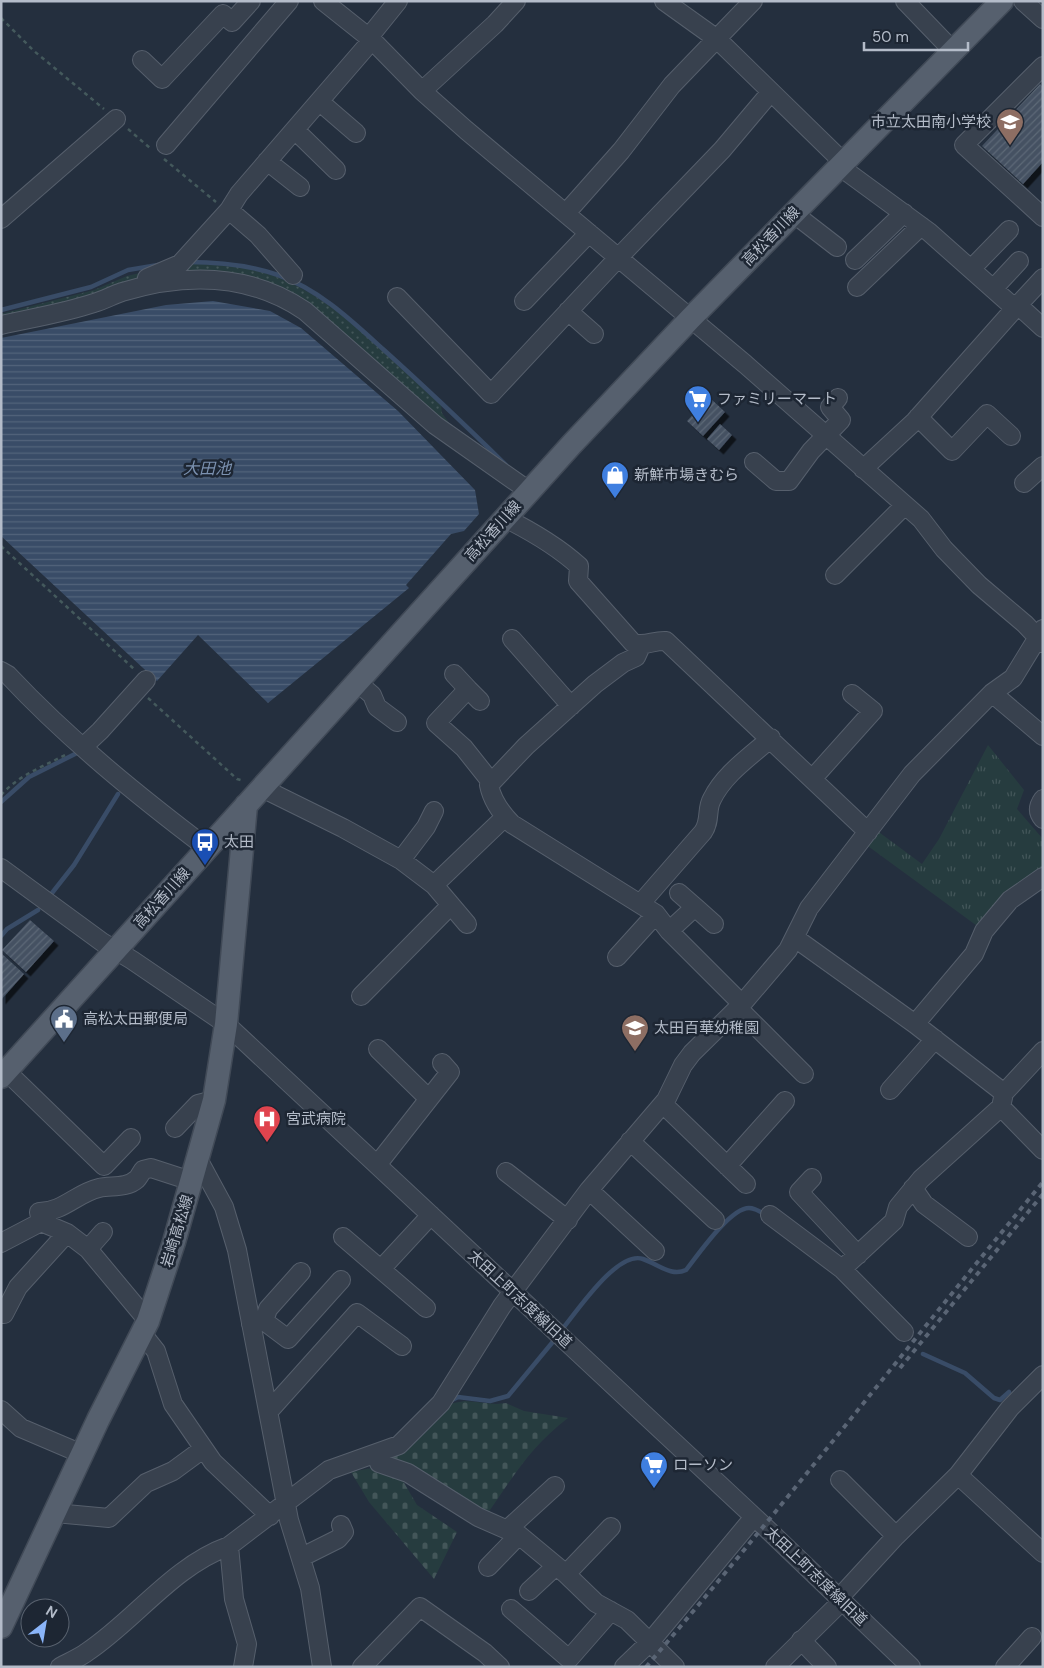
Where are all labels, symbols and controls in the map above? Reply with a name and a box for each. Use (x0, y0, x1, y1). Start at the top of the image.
scale bar (864, 20, 968, 52)
text: 50 m (872, 27, 909, 47)
school or university icon: 市立太田南小学校 (995, 107, 1025, 146)
place label: 市立太田南小学校 (871, 112, 991, 132)
street label: 高松香川線 (738, 202, 804, 270)
supermarket icon: ファミリーマート (683, 384, 713, 423)
place label: ファミリーマート (717, 389, 837, 409)
water label: 大田池 (183, 458, 233, 479)
shop icon: 新鮮市場きむら (600, 460, 630, 499)
place label: 新鮮市場きむら (634, 465, 739, 485)
street label: 高松香川線 (460, 496, 526, 566)
bus stop icon: 太田 (190, 827, 220, 866)
place label: 太田 (224, 832, 254, 852)
street label: 高松香川線 (129, 863, 195, 933)
public building icon: 高松太田郵便局 (49, 1004, 79, 1043)
place label: 高松太田郵便局 (83, 1009, 188, 1029)
school or university icon: 太田百華幼稚園 (620, 1013, 650, 1052)
place label: 太田百華幼稚園 (654, 1018, 759, 1038)
hospital icon: 宮武病院 (252, 1104, 282, 1143)
place label: 宮武病院 (286, 1109, 346, 1129)
street label: 岩崎高松線 (156, 1192, 198, 1270)
street label: 太田上町志度線旧道 (464, 1246, 576, 1352)
supermarket icon: ローソン (639, 1450, 669, 1489)
place label: ローソン (673, 1455, 733, 1475)
street label: 太田上町志度線旧道 (760, 1522, 872, 1630)
north arrow (20, 1598, 70, 1648)
text: N (43, 1602, 61, 1622)

